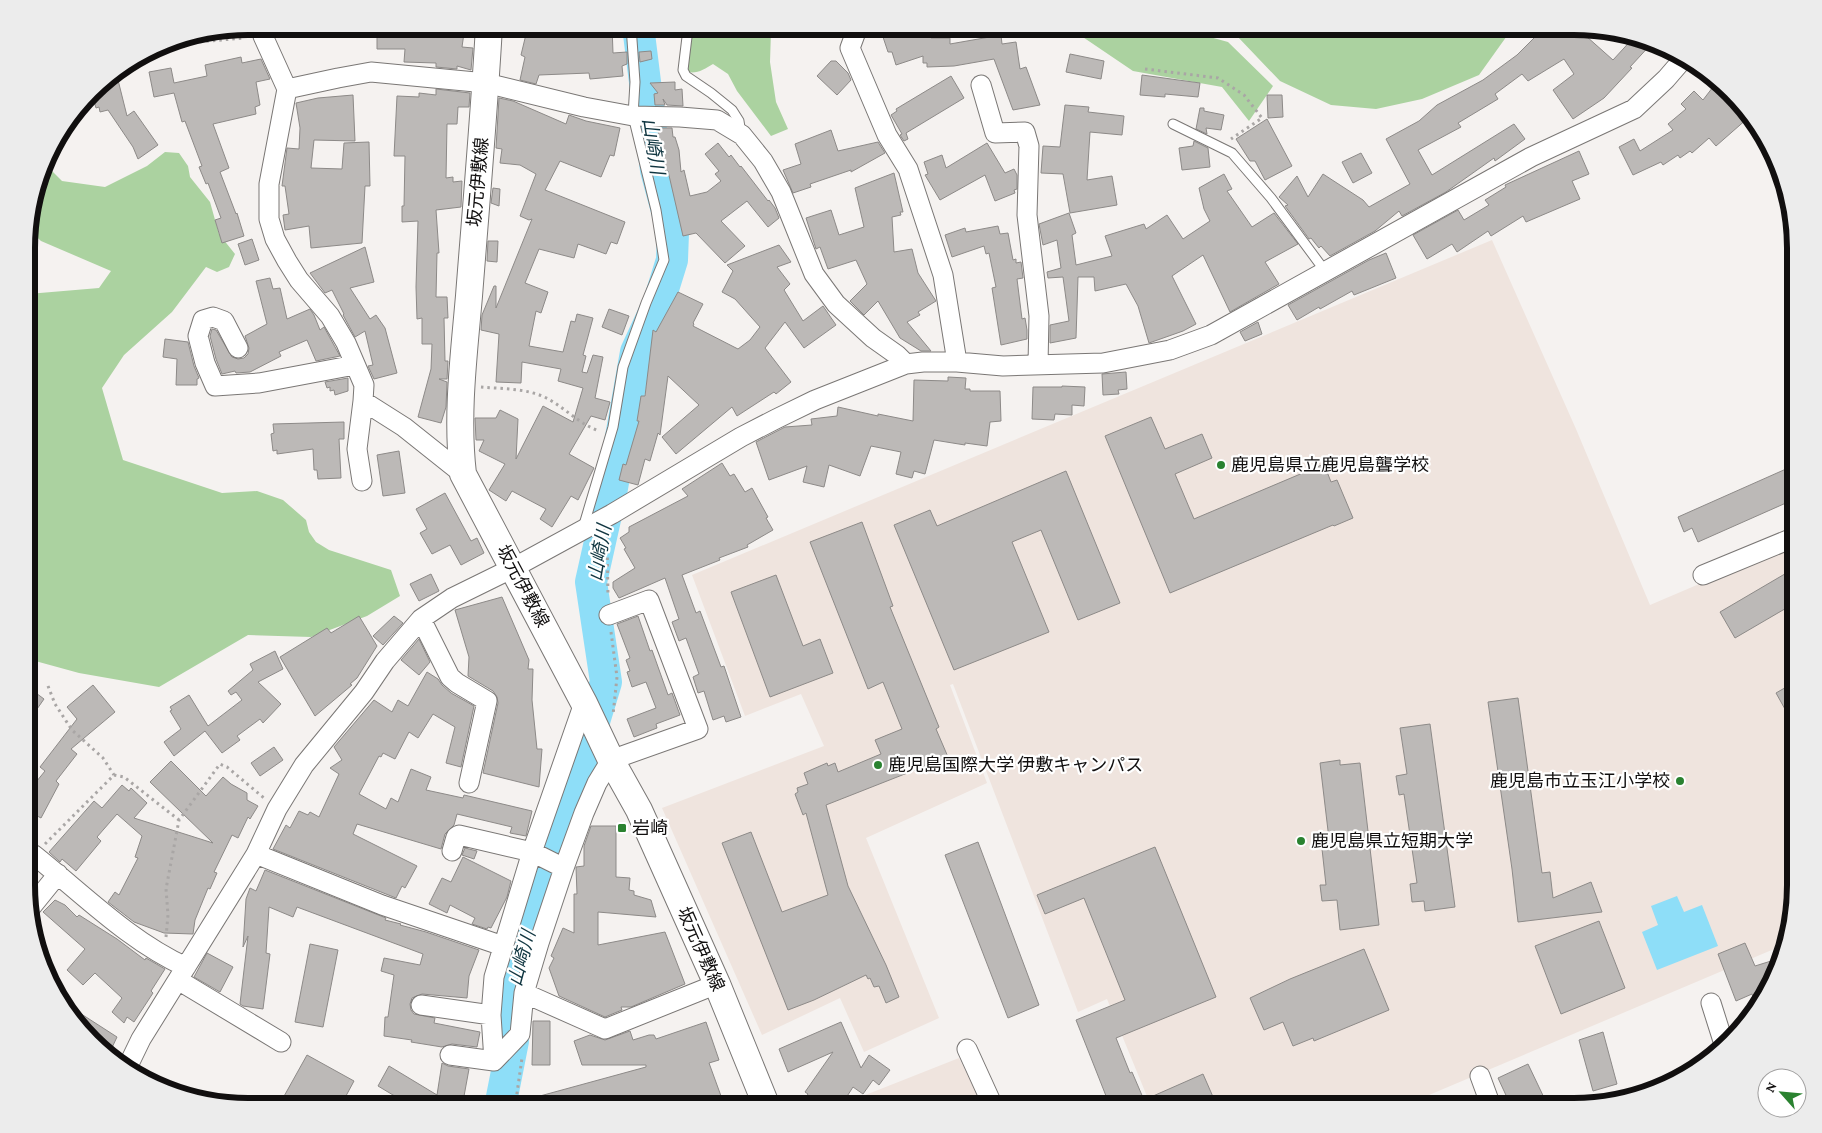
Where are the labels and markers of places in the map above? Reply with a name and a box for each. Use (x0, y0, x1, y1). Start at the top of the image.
place label: 鹿児島県立鹿児島聾学校 (1231, 455, 1429, 475)
marker: 鹿児島県立鹿児島聾学校 (1215, 459, 1227, 471)
place label: 鹿児島国際大学 伊敷キャンパス (888, 755, 1143, 775)
marker: 鹿児島国際大学 伊敷キャンパス (872, 759, 884, 771)
place label: 鹿児島市立玉江小学校 (1490, 771, 1670, 791)
marker: 鹿児島市立玉江小学校 (1674, 775, 1686, 787)
place label: 岩崎 (632, 818, 668, 838)
marker: 岩崎 (616, 822, 628, 834)
place label: 鹿児島県立短期大学 (1311, 831, 1473, 851)
marker: 鹿児島県立短期大学 (1295, 835, 1307, 847)

